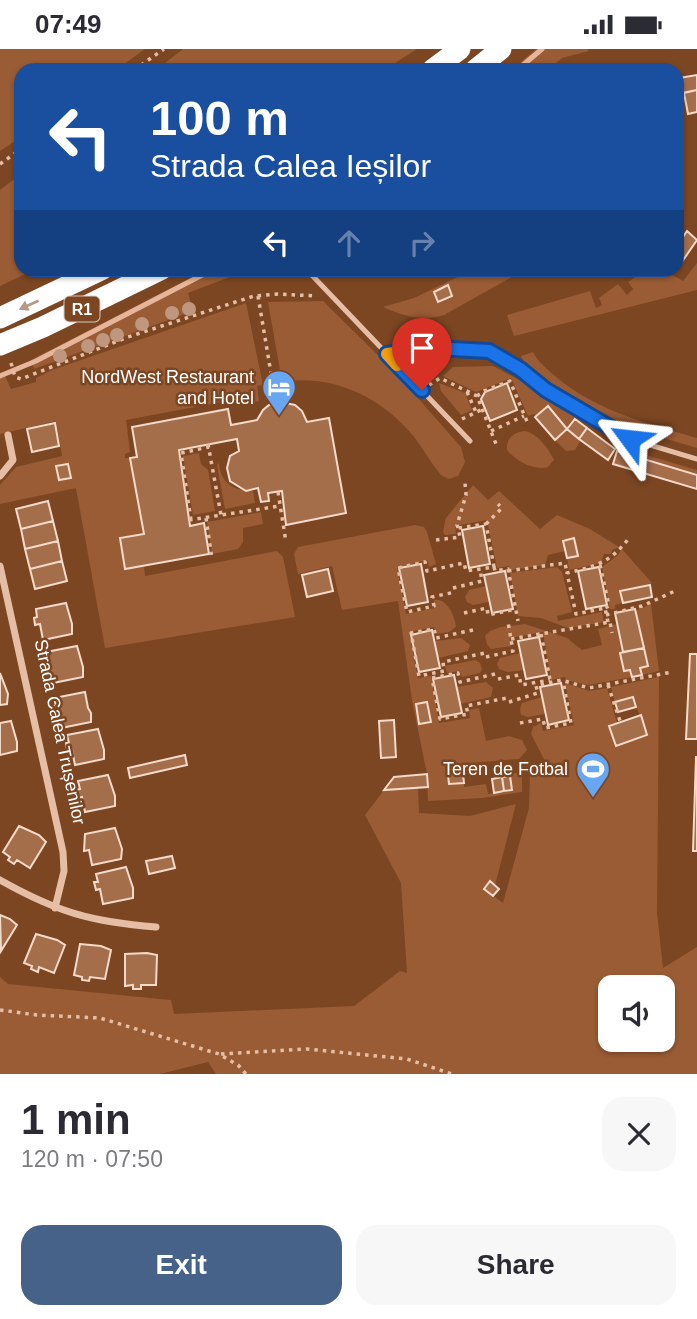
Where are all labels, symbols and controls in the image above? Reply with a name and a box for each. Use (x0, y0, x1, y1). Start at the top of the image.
text: 07:49 (35, 9, 102, 39)
icon: left (35, 91, 126, 182)
text: 100 m (150, 91, 289, 145)
text: Strada Calea Ieșilor (150, 148, 431, 184)
icon: left (257, 224, 295, 262)
icon: ahead (330, 224, 368, 262)
icon: right (403, 224, 441, 262)
road number: R1 (64, 297, 100, 321)
one-way arrow (19, 299, 40, 310)
pin (392, 318, 452, 390)
icon: arrive (403, 329, 441, 367)
place label: NordWest Restaurant and Hotel (81, 367, 254, 408)
hotel icon: NordWest Restaurant and Hotel (260, 368, 298, 417)
position arrow (593, 402, 667, 476)
street label: Strada Calea Trușenilor (31, 637, 89, 827)
sports icon: Teren de Fotbal (574, 750, 612, 799)
place label: Teren de Fotbal (443, 759, 568, 779)
map controls (598, 975, 675, 1052)
button: sound (598, 975, 675, 1052)
text: 1 min (21, 1096, 131, 1143)
button: close (602, 1097, 676, 1171)
text: 120 m · 07:50 (21, 1146, 163, 1172)
button: Exit (21, 1225, 342, 1305)
button: Share (356, 1225, 676, 1305)

